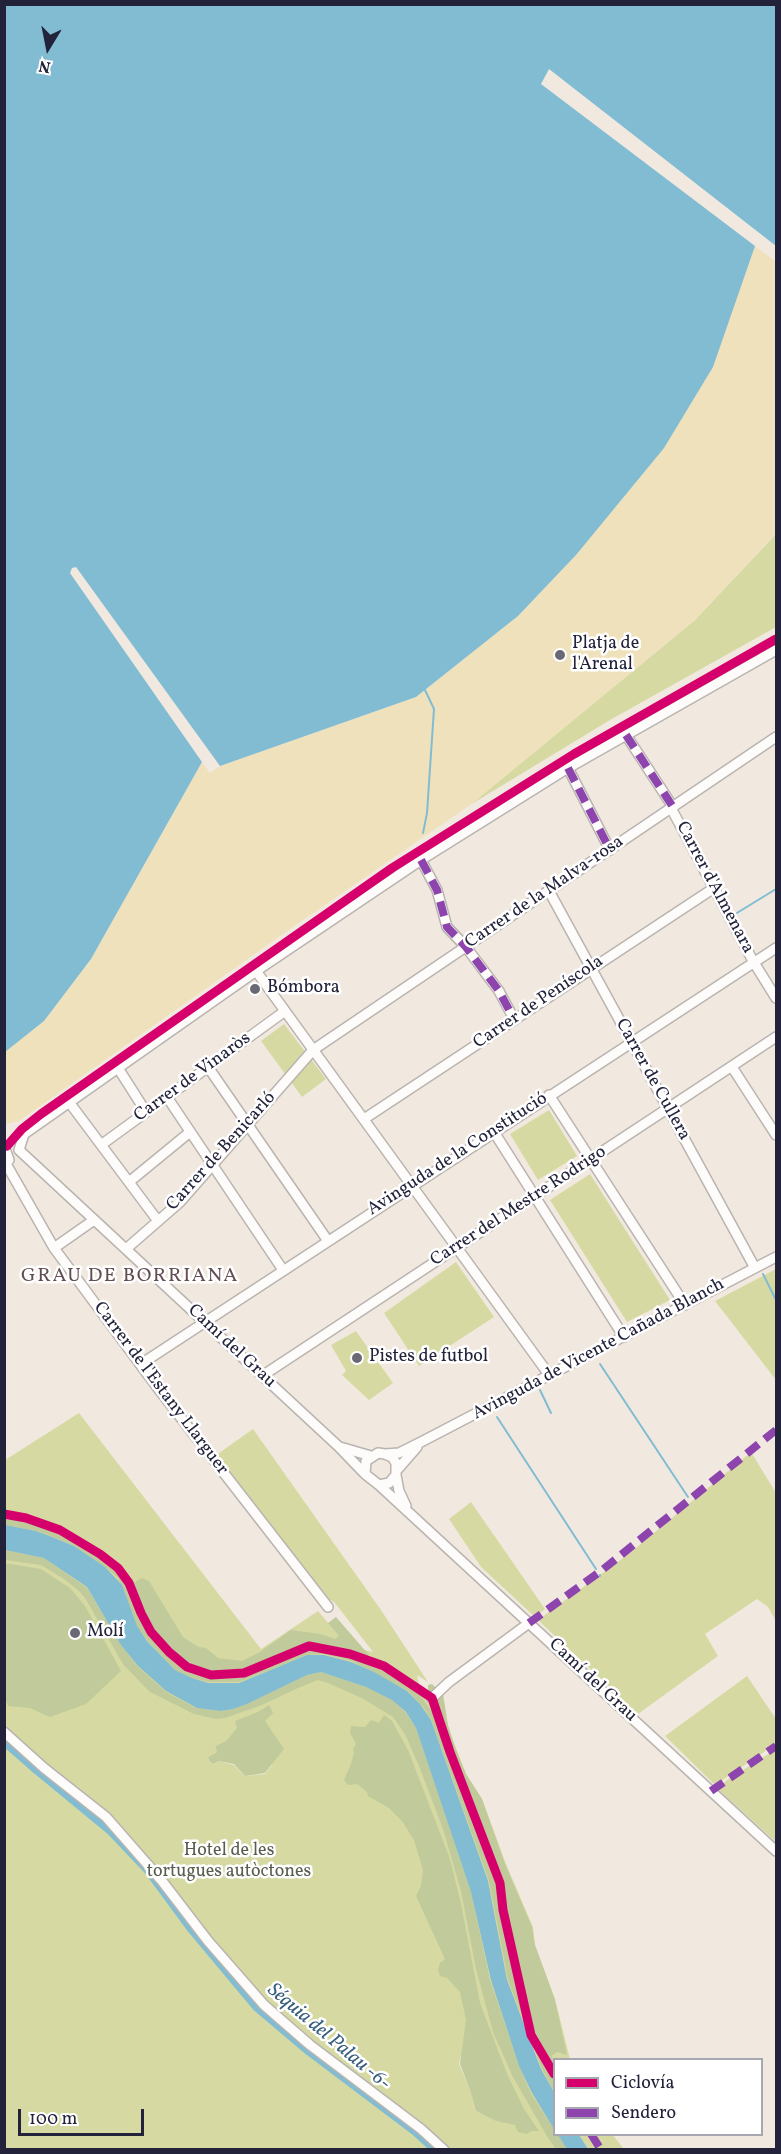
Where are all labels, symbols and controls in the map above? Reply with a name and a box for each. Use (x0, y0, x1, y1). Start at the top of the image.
north arrow (18, 18, 78, 78)
text: N (37, 54, 53, 78)
place label: Platja de l'Arenal (572, 634, 639, 676)
marker: Platja de l'Arenal (553, 648, 567, 662)
street label: Carrer d'Almenara (670, 818, 758, 958)
street label: Carrer de la Malva-rosa (462, 832, 628, 954)
street label: Carrer de Peníscola (470, 952, 608, 1054)
place label: Bómbora (267, 978, 340, 1000)
marker: Bómbora (248, 982, 262, 996)
street label: Carrer de Cullera (610, 1016, 694, 1144)
street label: Carrer de Vinaròs (130, 1028, 256, 1128)
street label: Carrer de Benicarló (163, 1088, 281, 1216)
street label: Avinguda de la Constitució (364, 1089, 552, 1221)
street label: Carrer del Mestre Rodrigo (427, 1142, 611, 1272)
district label: GRAU DE BORRIANA (21, 1265, 239, 1289)
street label: Avinguda de Vicente Cañada Blanch (470, 1274, 728, 1426)
street label: Carrer de l'Estany Llarguer (88, 1298, 232, 1480)
street label: Camí del Grau (182, 1301, 280, 1393)
place label: Pistes de futbol (369, 1347, 488, 1369)
marker: Pistes de futbol (350, 1351, 364, 1365)
place label: Molí (87, 1622, 124, 1644)
marker: Molí (68, 1626, 82, 1640)
street label: Camí del Grau (543, 1635, 641, 1727)
park label: Hotel de les tortugues autòctones (147, 1841, 311, 1884)
water label: Séquia del Palau -6- (261, 1979, 395, 2097)
legend (553, 2058, 763, 2136)
text: Ciclovía (611, 2071, 674, 2096)
scale bar (21, 2097, 147, 2135)
text: Sendero (611, 2101, 676, 2126)
text: 100 m (29, 2107, 78, 2132)

